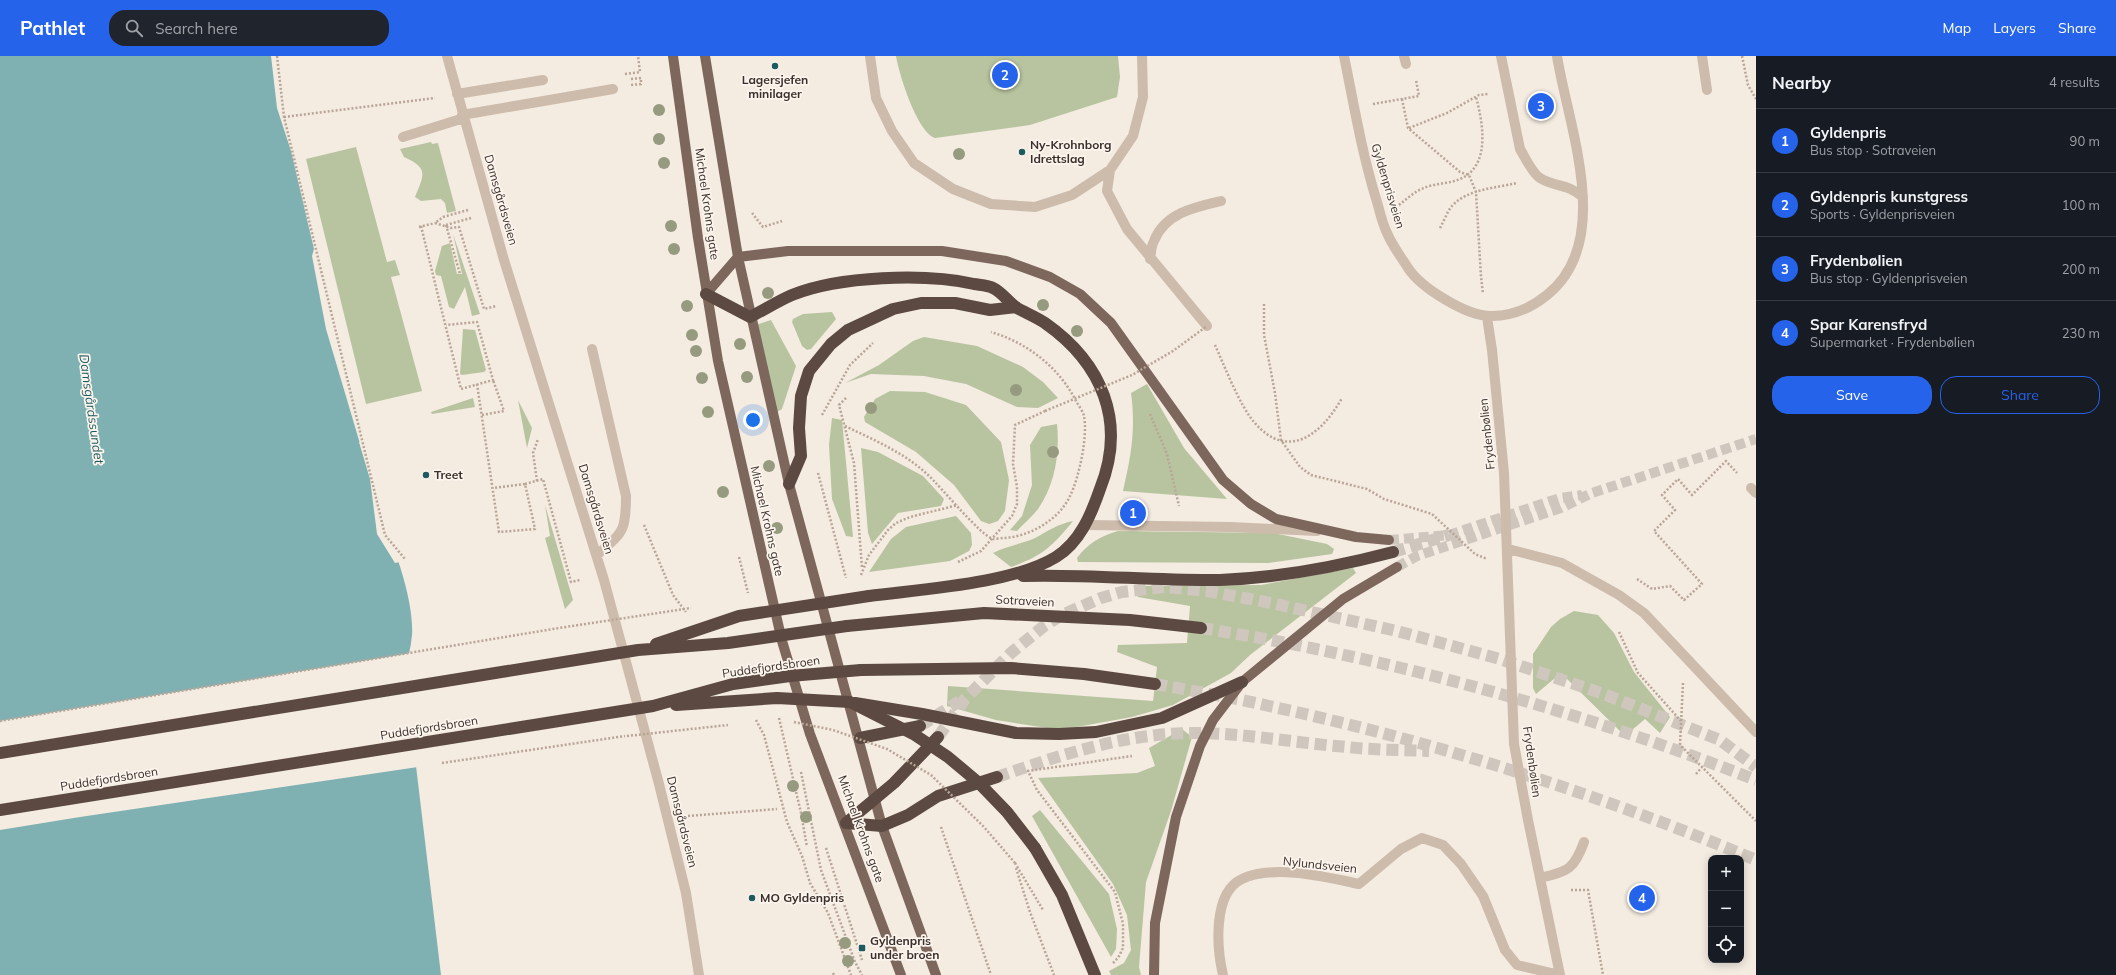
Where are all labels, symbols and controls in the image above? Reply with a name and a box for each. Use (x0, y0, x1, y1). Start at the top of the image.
search box (109, 10, 389, 46)
text: Pathlet (20, 16, 85, 40)
icon: search (123, 17, 145, 39)
text: Search here (155, 19, 238, 38)
text: Map (1942, 19, 1971, 37)
text: Layers (1993, 19, 2036, 37)
text: Share (2058, 19, 2096, 37)
pin: 2 (992, 60, 1018, 90)
marker: Lagersjefen minilager (770, 61, 780, 71)
place label: Lagersjefen minilager (742, 72, 808, 101)
text: Nearby (1772, 72, 1831, 93)
text: 4 results (2049, 74, 2100, 90)
pin: 3 (1528, 91, 1554, 121)
text: Gyldenpris (1810, 123, 1886, 142)
text: 1 (1781, 133, 1789, 149)
text: 90 m (2070, 133, 2100, 149)
place label: Ny-Krohnborg Idrettslag (1030, 137, 1111, 166)
street label: Gyldenprisveien (1368, 141, 1409, 230)
text: Bus stop · Sotraveien (1810, 142, 1936, 158)
street label: Michael Krohns gate (692, 147, 723, 261)
marker: Ny-Krohnborg Idrettslag (1017, 147, 1027, 157)
street label: Damsgårdsveien (481, 153, 522, 247)
text: Gyldenpris kunstgress (1810, 187, 1968, 206)
text: 2 (1781, 197, 1789, 213)
text: 100 m (2062, 197, 2100, 213)
text: Sports · Gyldenprisveien (1810, 206, 1955, 222)
text: Frydenbølien (1810, 251, 1903, 270)
text: 3 (1781, 261, 1789, 277)
text: 200 m (2062, 261, 2100, 277)
text: Bus stop · Gyldenprisveien (1810, 270, 1968, 286)
text: Spar Karensfryd (1810, 315, 1927, 334)
text: 4 (1781, 325, 1789, 341)
text: 230 m (2062, 325, 2100, 341)
text: Supermarket · Frydenbølien (1810, 334, 1975, 350)
water label: Damsgårdssundet (76, 353, 108, 465)
button: Save (1772, 376, 1932, 414)
button: Share (1940, 376, 2100, 414)
street label: Frydenbølien (1475, 398, 1498, 470)
your location (743, 410, 763, 430)
street label: Damsgårdsveien (576, 462, 617, 556)
street label: Michael Krohns gate (747, 464, 787, 578)
place label: Treet (434, 467, 463, 482)
marker: Treet (421, 470, 431, 480)
pin: 1 (1120, 498, 1146, 528)
street label: Sotraveien (995, 591, 1055, 610)
street label: Puddefjordsbroen (721, 652, 821, 681)
street label: Puddefjordsbroen (379, 712, 479, 743)
street label: Frydenbølien (1520, 725, 1545, 798)
street label: Puddefjordsbroen (59, 763, 159, 794)
street label: Michael Krohns gate (835, 773, 888, 884)
street label: Damsgårdsveien (664, 775, 701, 869)
street label: Nylundsveien (1282, 853, 1358, 876)
map controls (1708, 855, 1744, 963)
button: + (1708, 855, 1744, 891)
pin: 4 (1629, 883, 1655, 913)
place label: MO Gyldenpris (760, 890, 844, 905)
button: − (1708, 891, 1744, 927)
marker: MO Gyldenpris (747, 893, 757, 903)
button: locate (1708, 927, 1744, 963)
place label: Gyldenpris under broen (870, 933, 939, 962)
marker: Gyldenpris under broen (857, 943, 867, 953)

